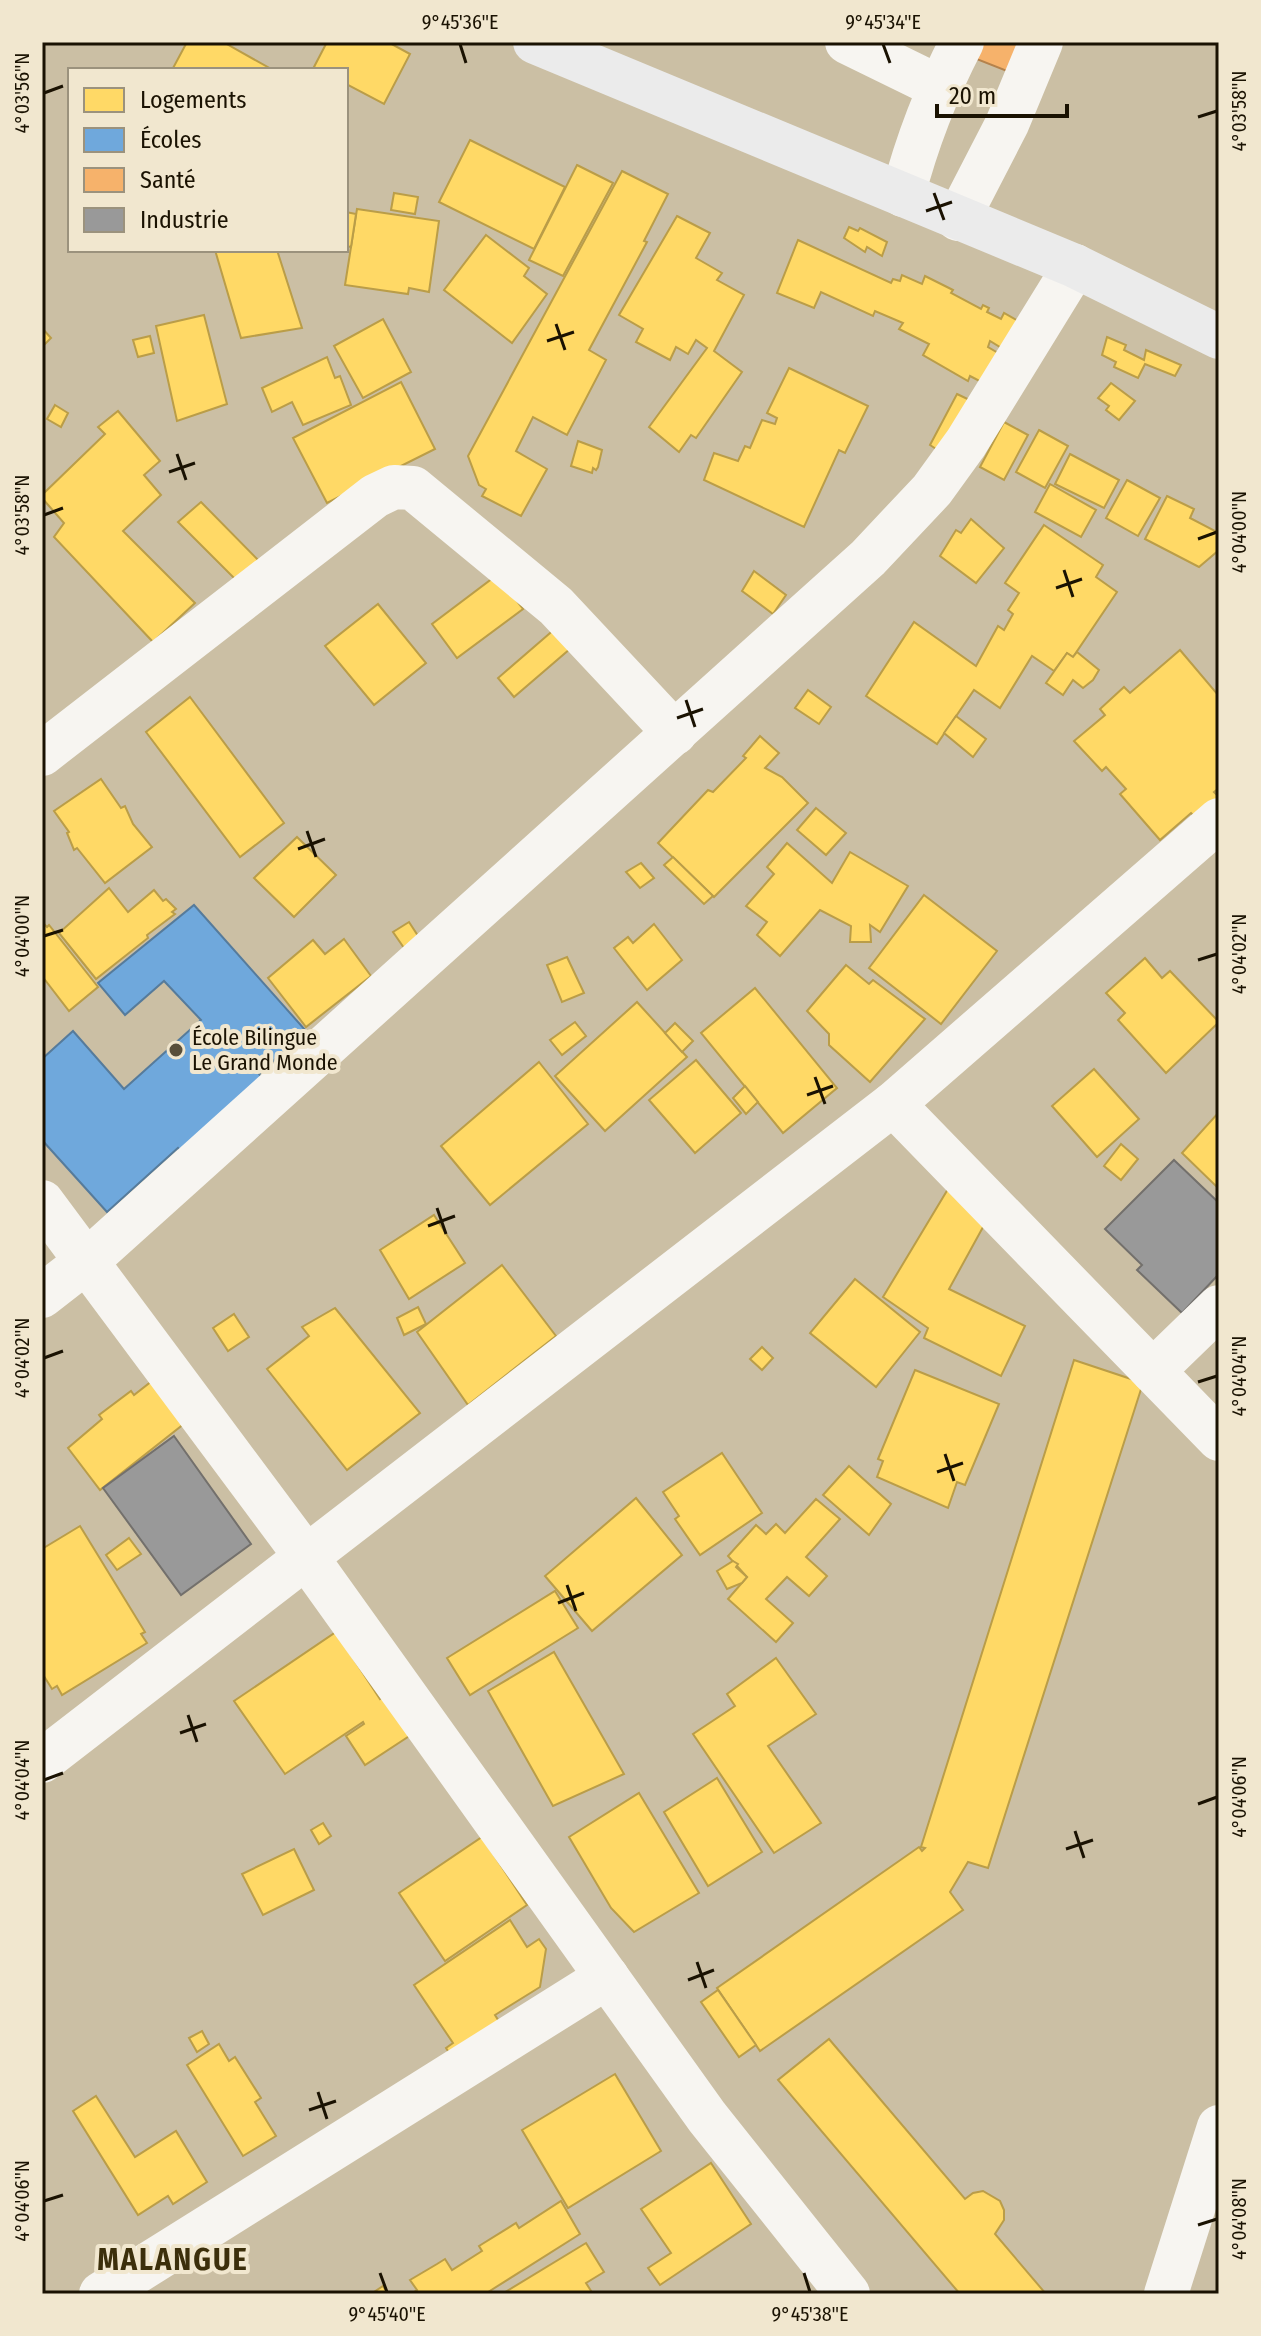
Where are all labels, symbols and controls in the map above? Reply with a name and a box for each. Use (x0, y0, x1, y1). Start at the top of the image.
text: 9°45'36"E (422, 10, 498, 34)
text: 9°45'34"E (845, 10, 921, 34)
text: 4°03'56"N (10, 53, 34, 133)
legend (68, 68, 348, 252)
scale bar (937, 68, 1067, 118)
text: 4°03'58"N (1227, 71, 1251, 151)
text: 20 m (949, 82, 996, 110)
text: Logements (140, 86, 247, 114)
text: Écoles (140, 125, 202, 154)
text: Santé (140, 166, 196, 194)
text: Industrie (140, 206, 229, 234)
text: 4°03'58"N (10, 475, 34, 555)
text: 4°04'00"N (1227, 491, 1251, 573)
text: 4°04'00"N (10, 895, 34, 977)
text: 4°04'02"N (1227, 914, 1251, 994)
place label: École Bilingue Le Grand Monde (192, 1024, 338, 1076)
marker: École Bilingue Le Grand Monde (167, 1041, 185, 1059)
text: 4°04'02"N (10, 1318, 34, 1398)
text: 4°04'04"N (1227, 1336, 1251, 1416)
text: 4°04'04"N (10, 1740, 34, 1820)
text: 4°04'06"N (1227, 1756, 1251, 1838)
text: 4°04'06"N (10, 2160, 34, 2242)
text: 4°04'08"N (1227, 2178, 1251, 2260)
district label: MALANGUE (97, 2242, 249, 2278)
text: 9°45'40"E (348, 2302, 426, 2326)
text: 9°45'38"E (772, 2302, 848, 2326)

